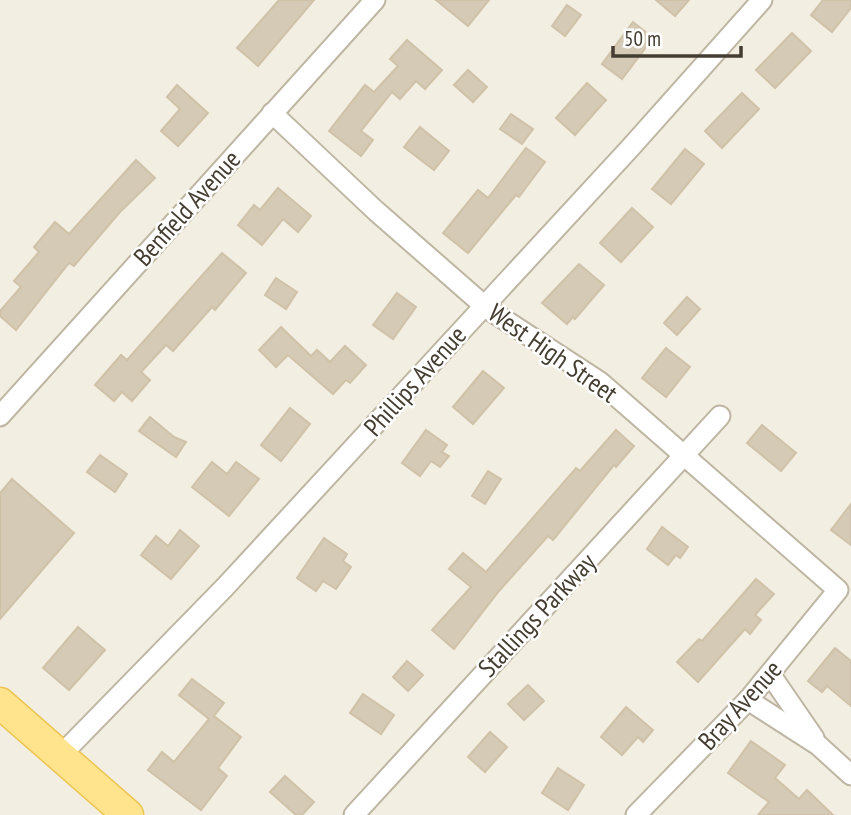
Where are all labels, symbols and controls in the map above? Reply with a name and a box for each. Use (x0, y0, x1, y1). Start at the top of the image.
scale bar (613, 14, 741, 58)
text: 50 m (624, 25, 661, 52)
street label: Benfield Avenue (126, 143, 247, 272)
street label: West High Street (482, 296, 624, 409)
street label: Phillips Avenue (356, 319, 473, 443)
street label: Stallings Parkway (471, 546, 603, 684)
street label: Bray Avenue (691, 653, 788, 756)

